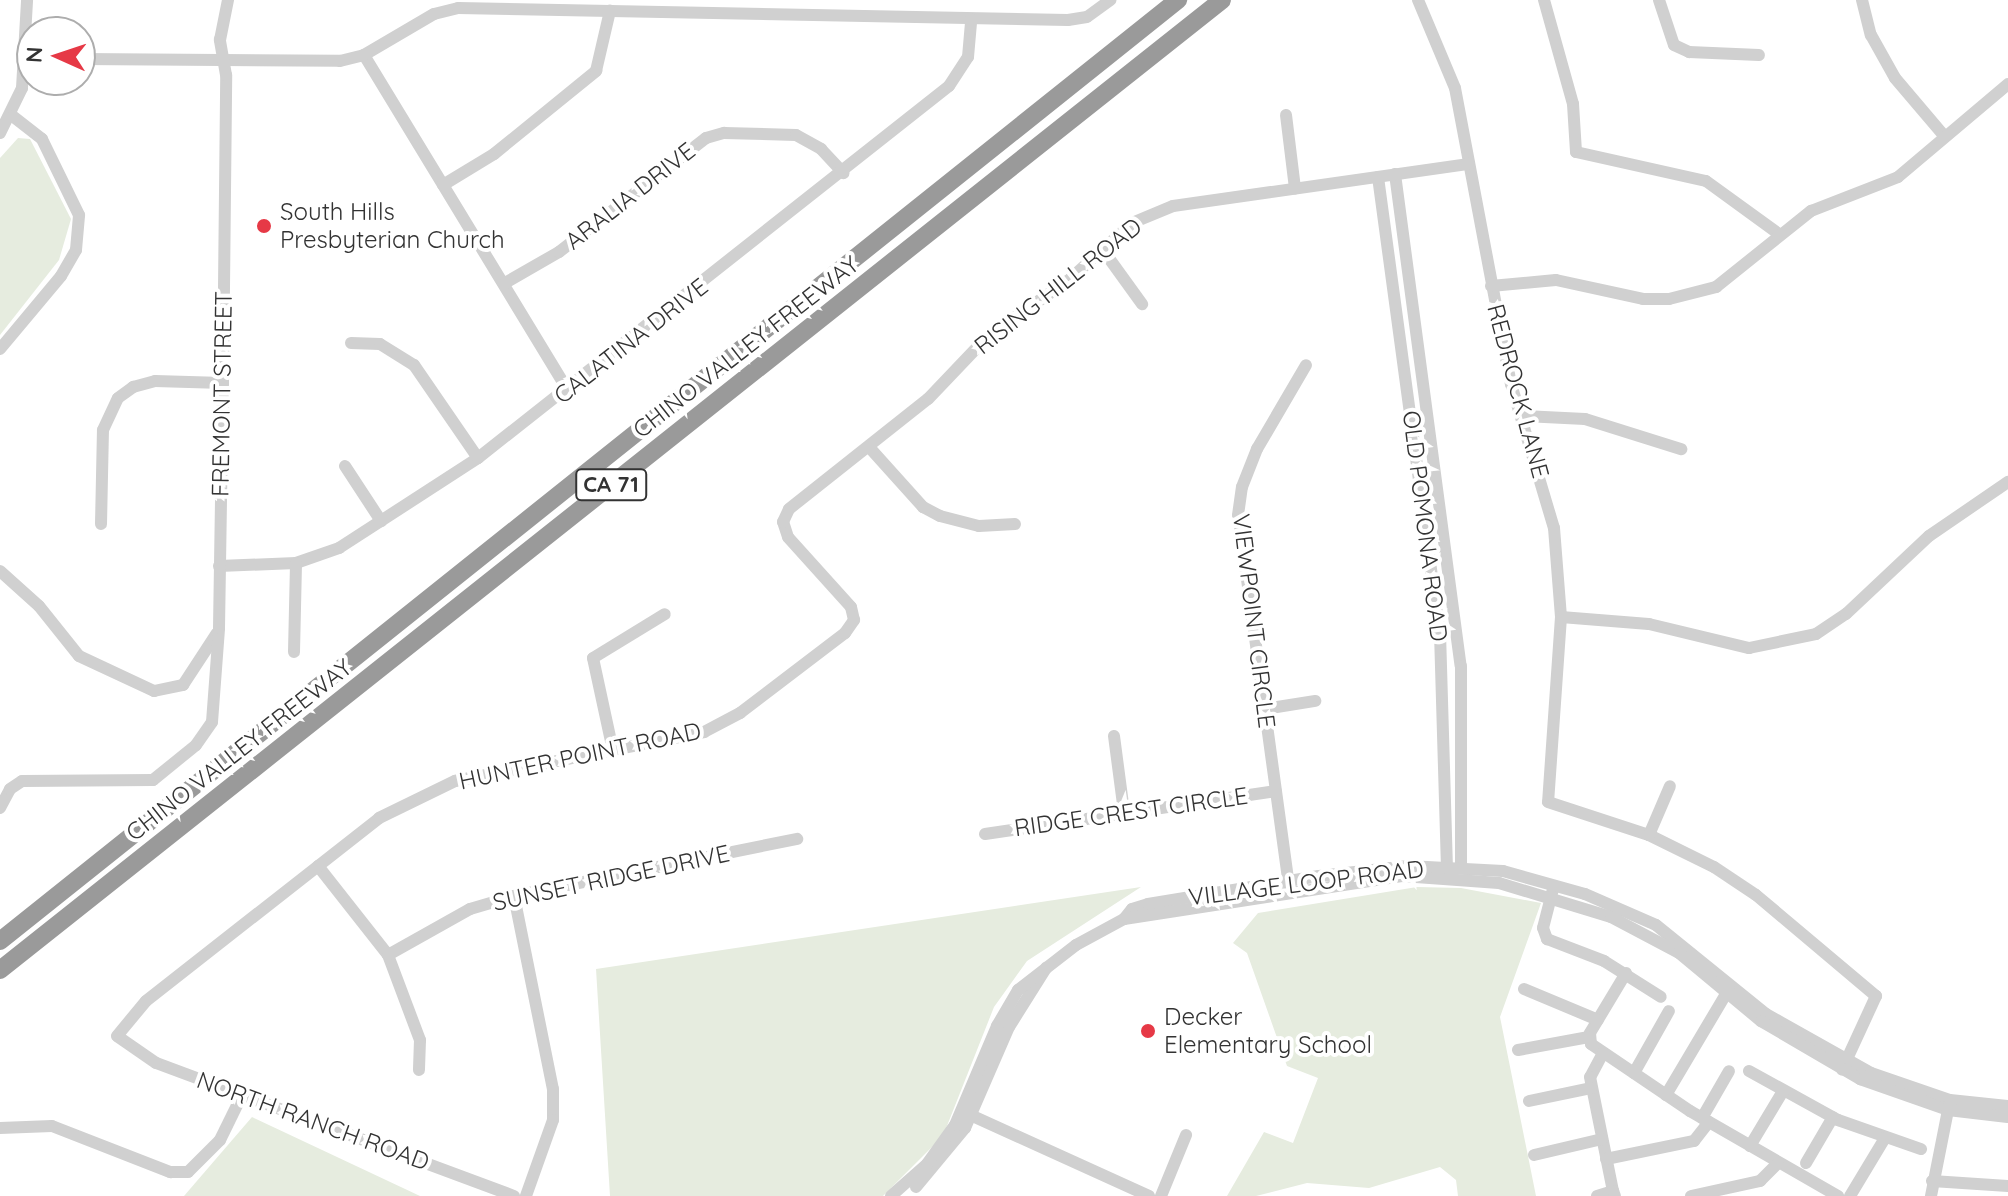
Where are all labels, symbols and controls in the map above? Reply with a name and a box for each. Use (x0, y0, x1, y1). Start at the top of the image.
north arrow (16, 16, 96, 96)
text: N (20, 46, 48, 64)
street label: ARALIA DRIVE (559, 136, 701, 256)
place label: South Hills Presbyterian Church (280, 198, 505, 254)
street label: RISING HILL ROAD (969, 212, 1147, 360)
marker: South Hills Presbyterian Church (255, 217, 273, 235)
street label: CHINO VALLEY FREEWAY (627, 250, 865, 444)
street label: CALATINA DRIVE (548, 272, 714, 410)
street label: FREMONT STREET (206, 291, 238, 497)
street label: REDROCK LANE (1481, 301, 1555, 481)
street label: OLD POMONA ROAD (1397, 409, 1453, 643)
road number: CA 71 (575, 467, 647, 503)
street label: VIEWPOINT CIRCLE (1227, 512, 1281, 730)
street label: CHINO VALLEY FREEWAY (120, 653, 358, 847)
street label: HUNTER POINT ROAD (456, 716, 704, 796)
street label: RIDGE CREST CIRCLE (1012, 781, 1250, 843)
street label: SUNSET RIDGE DRIVE (490, 839, 732, 917)
street label: VILLAGE LOOP ROAD (1187, 854, 1425, 912)
place label: Decker Elementary School (1164, 1003, 1372, 1059)
marker: Decker Elementary School (1139, 1022, 1157, 1040)
street label: NORTH RANCH ROAD (193, 1066, 433, 1176)

